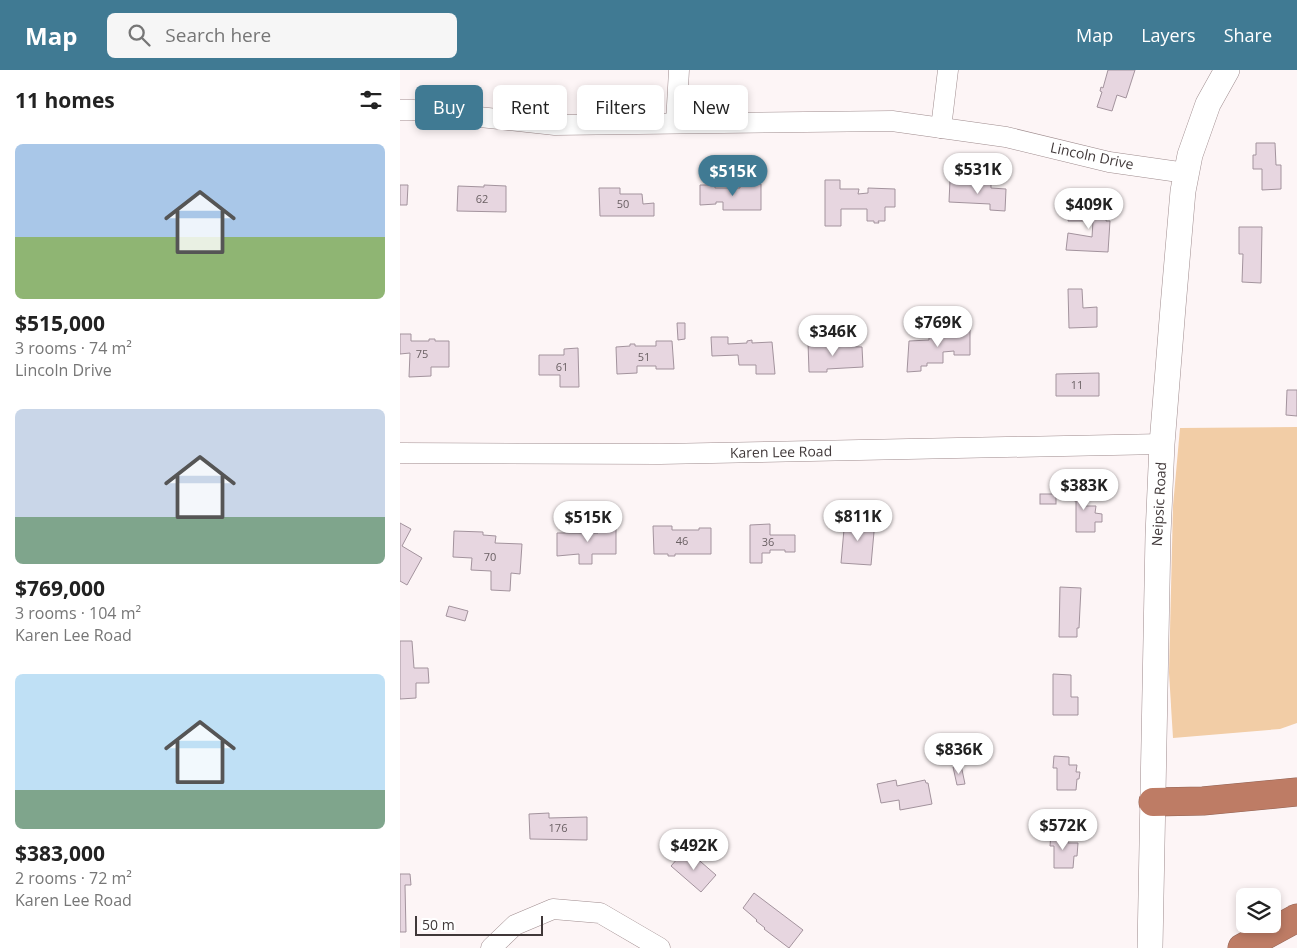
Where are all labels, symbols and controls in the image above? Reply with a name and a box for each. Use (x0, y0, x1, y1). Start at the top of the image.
search box (107, 13, 457, 58)
text: Map (25, 19, 77, 52)
icon: search (125, 21, 153, 49)
text: Search here (165, 22, 271, 48)
text: Map (1076, 23, 1113, 47)
text: Layers (1141, 23, 1196, 47)
text: Share (1224, 23, 1272, 47)
chip: Buy (415, 85, 483, 130)
chip: Rent (493, 85, 567, 130)
chip: Filters (577, 85, 664, 130)
chip: New (674, 85, 748, 130)
text: 11 homes (15, 86, 115, 114)
icon: filters (357, 86, 385, 114)
street label: Lincoln Drive (1049, 137, 1136, 174)
pin: $531K (943, 152, 1013, 195)
pin: $515K (698, 154, 768, 197)
text: $531K (954, 158, 1002, 180)
text: $515K (709, 160, 757, 182)
icon: home (155, 177, 245, 267)
pin: $409K (1054, 188, 1124, 230)
house number: 62 (476, 191, 488, 206)
text: $409K (1065, 193, 1113, 215)
house number: 50 (617, 196, 629, 211)
pin: $769K (903, 306, 973, 348)
text: $515,000 (15, 309, 105, 337)
text: $769K (914, 311, 962, 333)
pin: $346K (798, 314, 868, 357)
text: $346K (809, 320, 857, 342)
text: 3 rooms · 74 m² (15, 337, 132, 359)
house number: 75 (416, 346, 428, 361)
house number: 51 (638, 349, 650, 364)
text: Lincoln Drive (15, 359, 112, 381)
house number: 61 (556, 359, 568, 374)
house number: 11 (1071, 377, 1083, 392)
street label: Karen Lee Road (730, 441, 832, 462)
icon: home (155, 442, 245, 532)
street label: Neipsic Road (1147, 461, 1170, 547)
pin: $383K (1049, 468, 1119, 511)
text: $383K (1060, 474, 1108, 496)
pin: $515K (553, 500, 623, 543)
pin: $811K (823, 500, 893, 542)
text: $811K (834, 505, 882, 527)
text: $515K (564, 506, 612, 528)
house number: 46 (676, 533, 688, 548)
house number: 36 (762, 534, 774, 549)
house number: 70 (484, 549, 496, 564)
text: $769,000 (15, 574, 105, 602)
text: 3 rooms · 104 m² (15, 602, 141, 624)
text: Karen Lee Road (15, 624, 132, 646)
icon: home (155, 707, 245, 797)
pin: $836K (924, 732, 994, 775)
text: $836K (935, 738, 983, 760)
pin: $572K (1028, 808, 1098, 851)
text: $572K (1039, 814, 1087, 836)
house number: 176 (549, 820, 567, 835)
pin: $492K (659, 828, 729, 871)
text: $492K (670, 834, 718, 856)
text: $383,000 (15, 839, 105, 867)
text: 2 rooms · 72 m² (15, 867, 132, 889)
map controls (1236, 888, 1281, 933)
button: layers (1236, 888, 1281, 933)
text: Karen Lee Road (15, 889, 132, 911)
scale bar (415, 913, 542, 936)
text: 50 m (422, 915, 455, 934)

